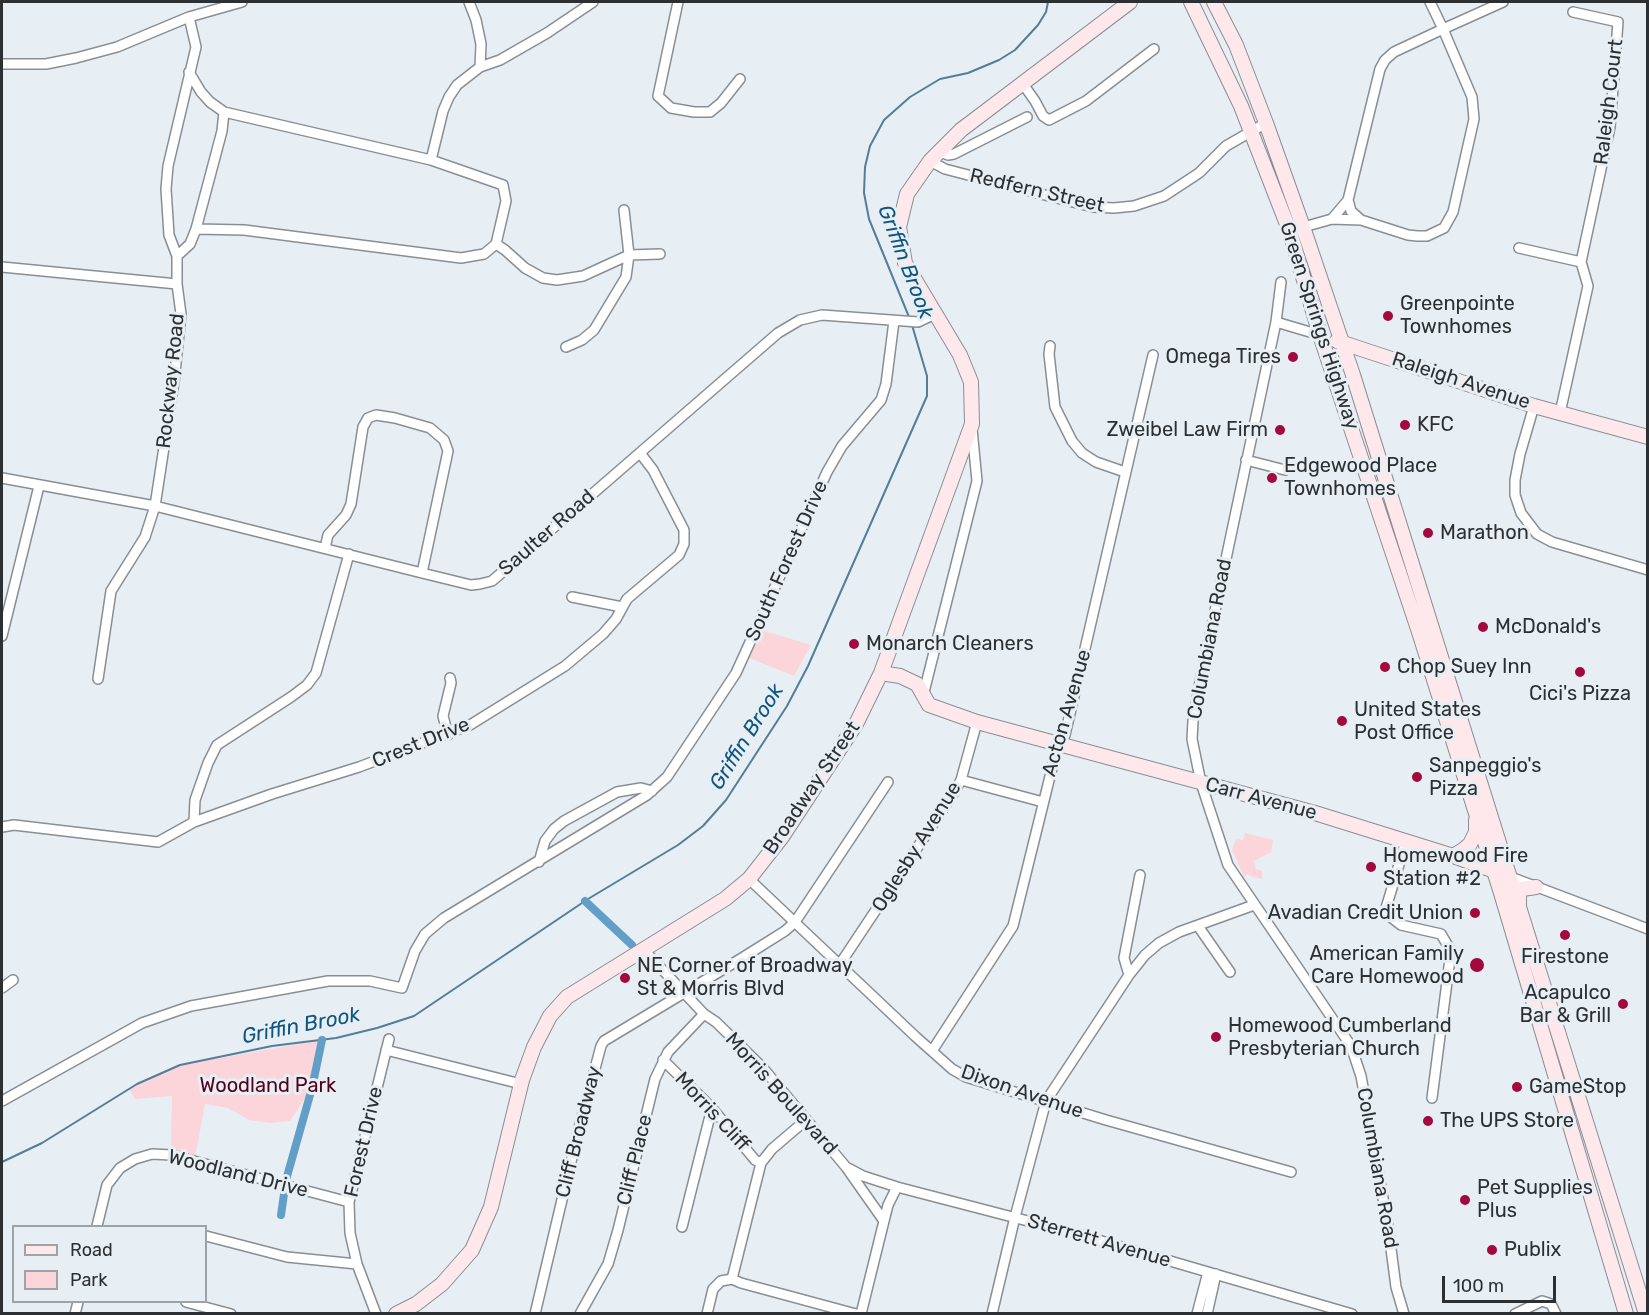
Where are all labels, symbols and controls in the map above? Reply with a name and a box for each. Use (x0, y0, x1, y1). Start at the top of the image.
street label: Raleigh Court (1589, 38, 1629, 166)
street label: Redfern Street (967, 164, 1107, 218)
water label: Griffin Brook (872, 201, 938, 323)
street label: Green Springs Highway (1274, 219, 1364, 433)
place label: Greenpointe Townhomes (1400, 292, 1515, 339)
marker: Greenpointe Townhomes (1381, 309, 1395, 323)
street label: Rockway Road (152, 312, 190, 450)
place label: Omega Tires (1165, 345, 1281, 369)
street label: Raleigh Avenue (1389, 347, 1533, 415)
marker: Omega Tires (1286, 350, 1300, 364)
place label: KFC (1417, 413, 1454, 437)
place label: Zweibel Law Firm (1107, 418, 1268, 442)
marker: KFC (1398, 418, 1412, 432)
marker: Zweibel Law Firm (1273, 423, 1287, 437)
place label: Edgewood Place Townhomes (1284, 454, 1437, 501)
marker: Edgewood Place Townhomes (1265, 471, 1279, 485)
street label: South Forest Drive (741, 477, 833, 645)
street label: Saulter Road (494, 485, 600, 581)
place label: Marathon (1440, 521, 1529, 545)
marker: Marathon (1421, 526, 1435, 540)
street label: Columbiana Road (1183, 557, 1237, 721)
place label: McDonald's (1495, 615, 1601, 639)
marker: McDonald's (1476, 620, 1490, 634)
place label: Monarch Cleaners (866, 632, 1034, 656)
marker: Monarch Cleaners (847, 637, 861, 651)
street label: Acton Avenue (1037, 647, 1097, 779)
place label: Chop Suey Inn (1397, 655, 1532, 679)
marker: Chop Suey Inn (1378, 660, 1392, 674)
marker: Cici's Pizza (1573, 665, 1587, 679)
water label: Griffin Brook (704, 679, 790, 795)
place label: Cici's Pizza (1529, 682, 1631, 706)
place label: United States Post Office (1354, 698, 1481, 745)
street label: Crest Drive (369, 713, 473, 773)
marker: United States Post Office (1335, 714, 1349, 728)
street label: Broadway Street (759, 717, 865, 859)
place label: Sanpeggio's Pizza (1429, 754, 1541, 801)
marker: Sanpeggio's Pizza (1410, 770, 1424, 784)
street label: Carr Avenue (1203, 773, 1319, 825)
street label: Oglesby Avenue (867, 777, 967, 917)
place label: Homewood Fire Station #2 (1383, 844, 1528, 891)
marker: Homewood Fire Station #2 (1364, 860, 1378, 874)
place label: Avadian Credit Union (1268, 901, 1463, 925)
marker: Avadian Credit Union (1468, 906, 1482, 920)
marker: Firestone (1558, 928, 1572, 942)
place label: American Family Care Homewood (1309, 942, 1464, 989)
place label: Firestone (1521, 945, 1609, 969)
place label: NE Corner of Broadway St & Morris Blvd (637, 954, 853, 1001)
marker: American Family Care Homewood (1468, 956, 1486, 974)
marker: NE Corner of Broadway St & Morris Blvd (618, 971, 632, 985)
place label: Acapulco Bar & Grill (1520, 981, 1611, 1028)
marker: Acapulco Bar & Grill (1616, 997, 1630, 1011)
water label: Griffin Brook (240, 1002, 362, 1050)
place label: Homewood Cumberland Presbyterian Church (1228, 1014, 1452, 1061)
street label: Morris Boulevard (720, 1028, 842, 1160)
marker: Homewood Cumberland Presbyterian Church (1209, 1030, 1223, 1044)
street label: Dixon Avenue (958, 1060, 1086, 1124)
street label: Cliff Broadway (551, 1064, 607, 1200)
street label: Morris Cliff (669, 1067, 755, 1157)
park label: Woodland Park (200, 1074, 336, 1098)
place label: GameStop (1529, 1075, 1626, 1099)
marker: GameStop (1510, 1080, 1524, 1094)
street label: Forest Drive (340, 1084, 388, 1200)
street label: Columbiana Road (1351, 1086, 1403, 1250)
place label: The UPS Store (1440, 1109, 1574, 1133)
street label: Cliff Place (612, 1112, 658, 1208)
marker: The UPS Store (1421, 1114, 1435, 1128)
street label: Woodland Drive (166, 1145, 310, 1203)
place label: Pet Supplies Plus (1477, 1176, 1593, 1223)
marker: Pet Supplies Plus (1458, 1193, 1472, 1207)
street label: Sterrett Avenue (1024, 1209, 1174, 1273)
legend (12, 1225, 207, 1303)
place label: Publix (1504, 1238, 1561, 1262)
text: Road (70, 1239, 113, 1261)
marker: Publix (1485, 1243, 1499, 1257)
scale bar (1445, 1264, 1559, 1302)
text: Park (70, 1269, 107, 1291)
text: 100 m (1453, 1275, 1504, 1297)

